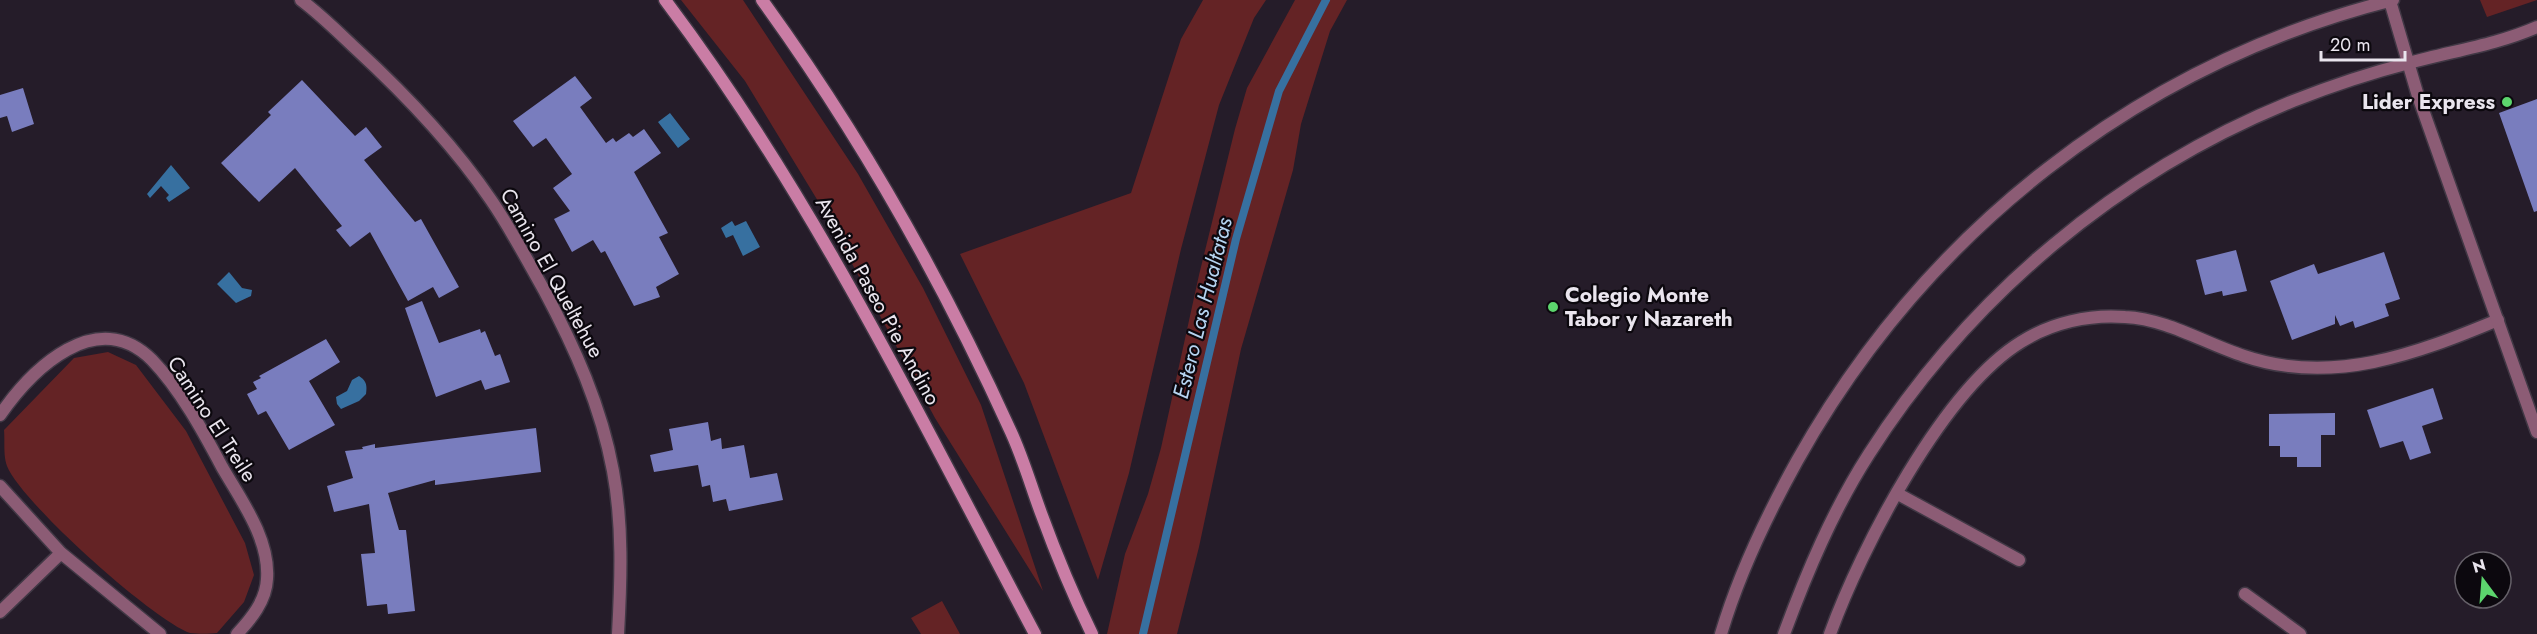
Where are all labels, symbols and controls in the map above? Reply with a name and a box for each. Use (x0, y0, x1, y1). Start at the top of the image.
scale bar (2321, 24, 2405, 62)
text: 20 m (2330, 32, 2370, 58)
place label: Lider Express (2362, 87, 2495, 117)
marker: Lider Express (2500, 95, 2514, 109)
street label: Camino El Queltehue (493, 183, 611, 363)
street label: Avenida Paseo Pie Andino (808, 191, 948, 411)
water label: Estero Las Hualtatas (1164, 214, 1240, 402)
place label: Colegio Monte Tabor y Nazareth (1565, 280, 1733, 334)
marker: Colegio Monte Tabor y Nazareth (1546, 300, 1560, 314)
street label: Camino El Treile (160, 350, 264, 488)
north arrow (2453, 550, 2513, 610)
text: N (2470, 553, 2488, 579)

